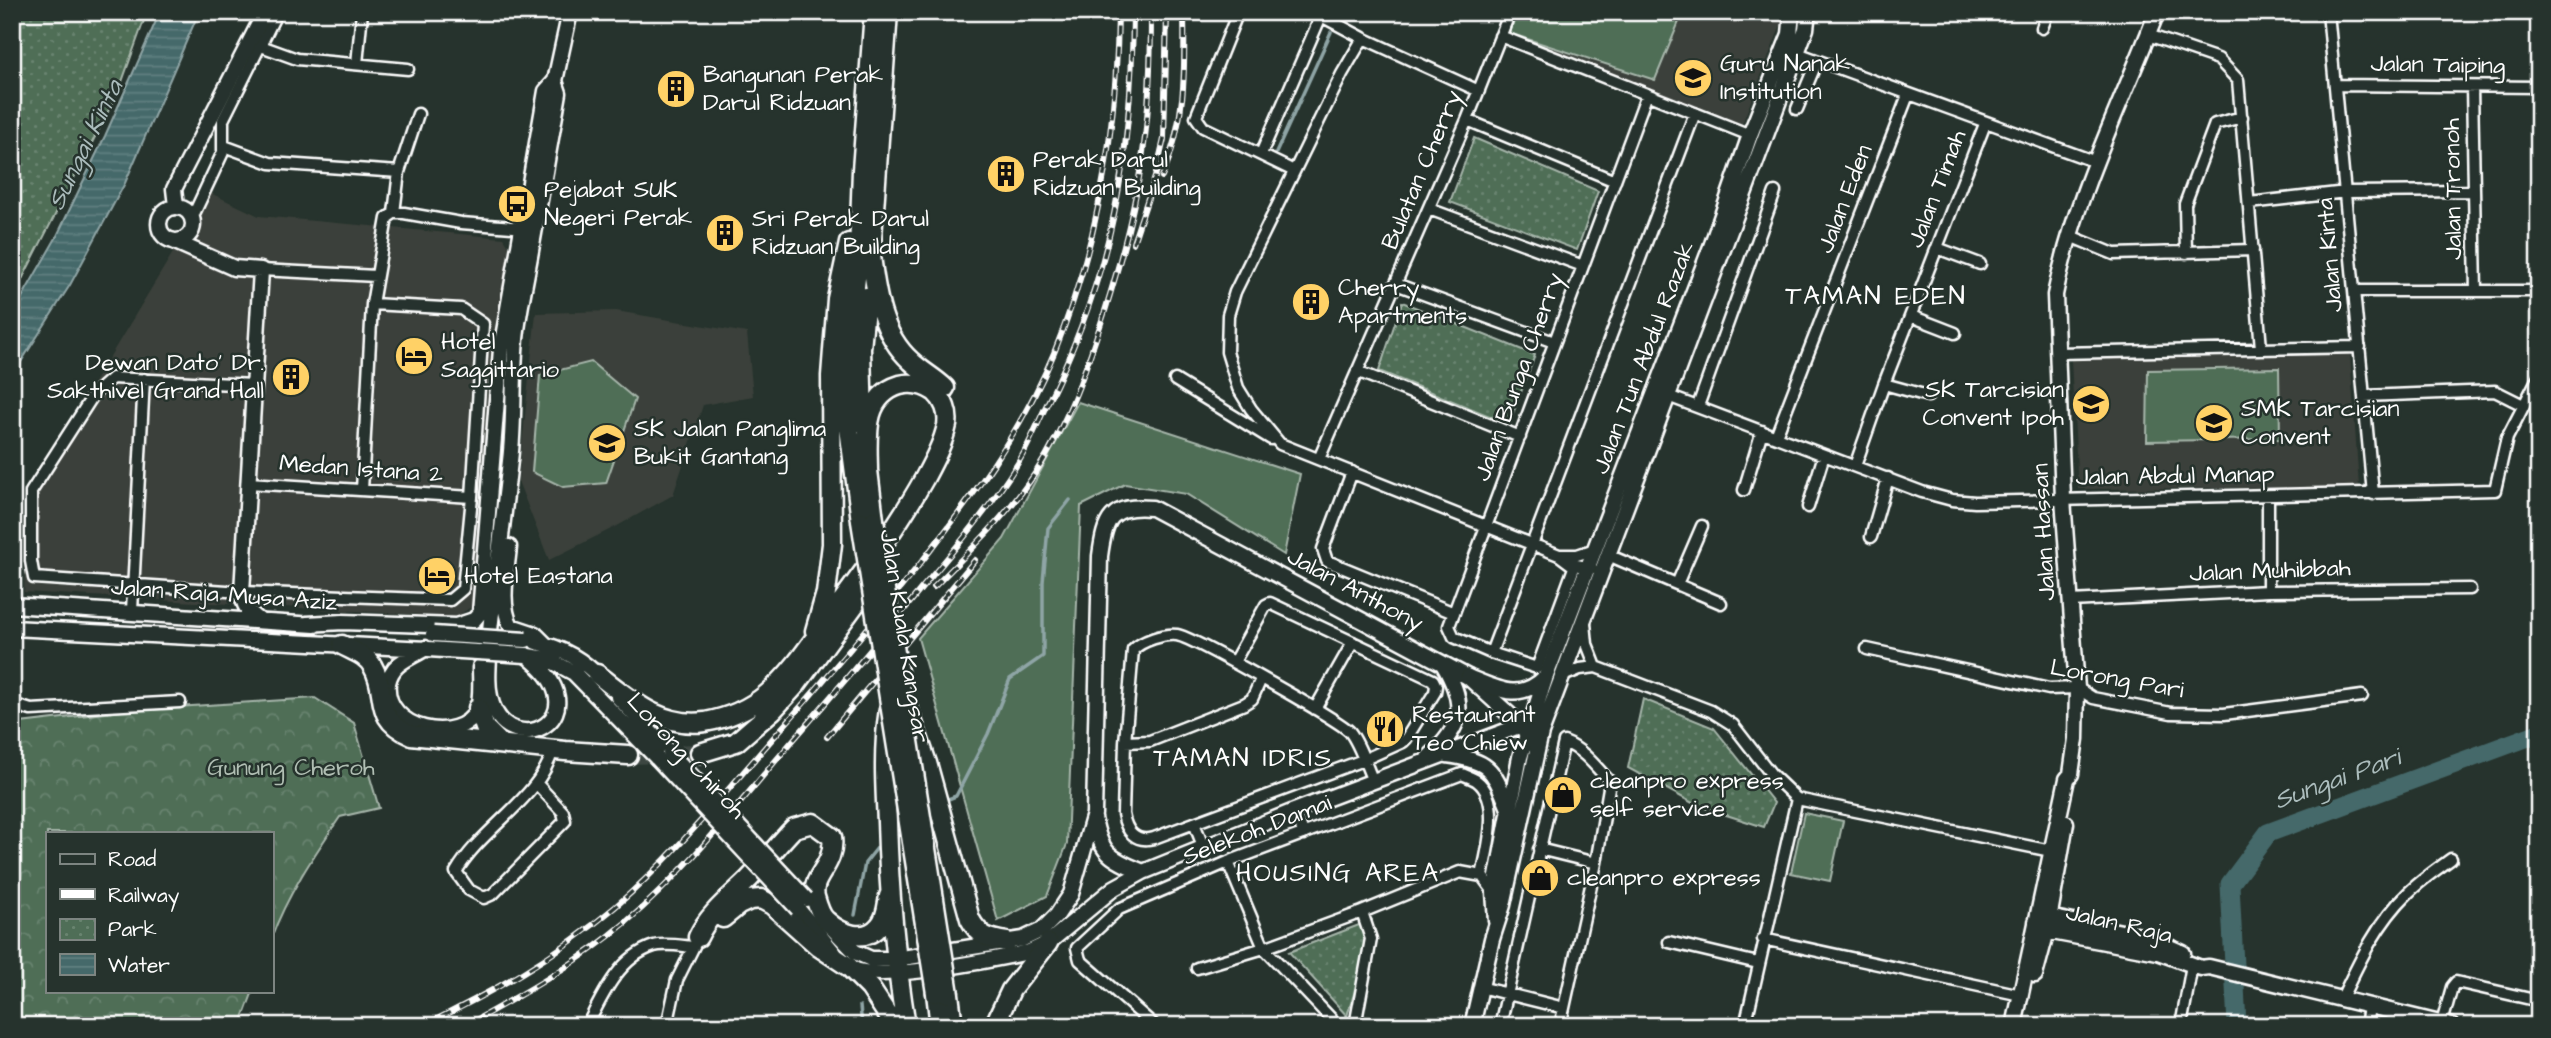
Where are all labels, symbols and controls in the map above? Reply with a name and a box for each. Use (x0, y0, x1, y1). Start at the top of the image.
place label: Guru Nanak Institution (1720, 47, 1850, 109)
street label: Jalan Taiping (2370, 47, 2506, 84)
school or university icon: Guru Nanak Institution (1672, 57, 1714, 99)
place label: Bangunan Perak Darul Ridzuan (703, 58, 883, 120)
building icon: Bangunan Perak Darul Ridzuan (655, 68, 697, 110)
water label: Sungai Kinta (38, 72, 134, 216)
street label: Bulatan Cherry (1373, 85, 1472, 255)
street label: Jalan Tronoh (2435, 118, 2471, 260)
street label: Jalan Timah (1899, 125, 1975, 253)
street label: Jalan Eden (1809, 140, 1881, 258)
place label: Perak Darul Ridzuan Building (1033, 143, 1201, 206)
building icon: Perak Darul Ridzuan Building (985, 153, 1027, 195)
place label: Pejabat SUK Negeri Perak (544, 173, 693, 236)
bus stop icon: Pejabat SUK Negeri Perak (496, 183, 538, 225)
street label: Jalan Kinta (2308, 196, 2352, 314)
place label: Sri Perak Darul Ridzuan Building (752, 202, 929, 265)
building icon: Sri Perak Darul Ridzuan Building (704, 212, 746, 254)
street label: Jalan Tun Abdul Razak (1584, 237, 1704, 479)
street label: Jalan Bunga Cherry (1465, 268, 1573, 486)
place label: Cherry Apartments (1338, 271, 1467, 333)
district label: TAMAN EDEN (1785, 278, 1967, 314)
building icon: Cherry Apartments (1290, 281, 1332, 323)
place label: Hotel Saggittario (441, 325, 560, 388)
hotel icon: Hotel Saggittario (393, 335, 435, 377)
place label: Dewan Dato' Dr. Sakthivel Grand Hall (47, 346, 264, 408)
building icon: Dewan Dato' Dr. Sakthivel Grand Hall (270, 356, 312, 398)
place label: SK Tarcisian Convent Ipoh (1922, 373, 2064, 435)
school or university icon: SK Tarcisian Convent Ipoh (2070, 383, 2112, 425)
place label: SMK Tarcisian Convent (2241, 392, 2400, 454)
school or university icon: SMK Tarcisian Convent (2193, 402, 2235, 444)
place label: SK Jalan Panglima Bukit Gantang (634, 412, 826, 475)
school or university icon: SK Jalan Panglima Bukit Gantang (586, 422, 628, 464)
street label: Medan Istana 2 (278, 446, 444, 492)
street label: Jalan Abdul Manap (2075, 457, 2275, 495)
street label: Jalan Hassan (2023, 462, 2065, 602)
street label: Jalan Kuala Kangsar (869, 527, 938, 745)
street label: Jalan Anthony (1280, 540, 1429, 641)
street label: Jalan Muhibbah (2189, 551, 2351, 591)
hotel icon: Hotel Eastana (416, 555, 458, 597)
place label: Hotel Eastana (464, 559, 613, 593)
street label: Jalan Raja Musa Aziz (110, 570, 338, 620)
street label: Lorong Pari (2047, 651, 2187, 709)
street label: Lorong Chiroh (618, 685, 754, 828)
place label: Restaurant Teo Chiew (1412, 698, 1536, 760)
restaurant icon: Restaurant Teo Chiew (1364, 708, 1406, 750)
water label: Sungai Pari (2269, 738, 2408, 819)
district label: TAMAN IDRIS (1153, 740, 1333, 776)
park label: Gunung Cheroh (207, 751, 375, 786)
place label: cleanpro express self service (1590, 764, 1784, 826)
shop icon: cleanpro express self service (1542, 774, 1584, 816)
street label: Selekoh Damai (1178, 786, 1337, 874)
legend (46, 832, 273, 992)
text: Road (108, 845, 156, 874)
district label: HOUSING AREA (1236, 855, 1440, 891)
shop icon: cleanpro express (1519, 857, 1561, 899)
place label: cleanpro express (1567, 861, 1761, 895)
text: Railway (108, 881, 180, 912)
street label: Jalan Raja (2062, 895, 2176, 953)
text: Park (108, 915, 157, 944)
text: Water (108, 951, 170, 980)

